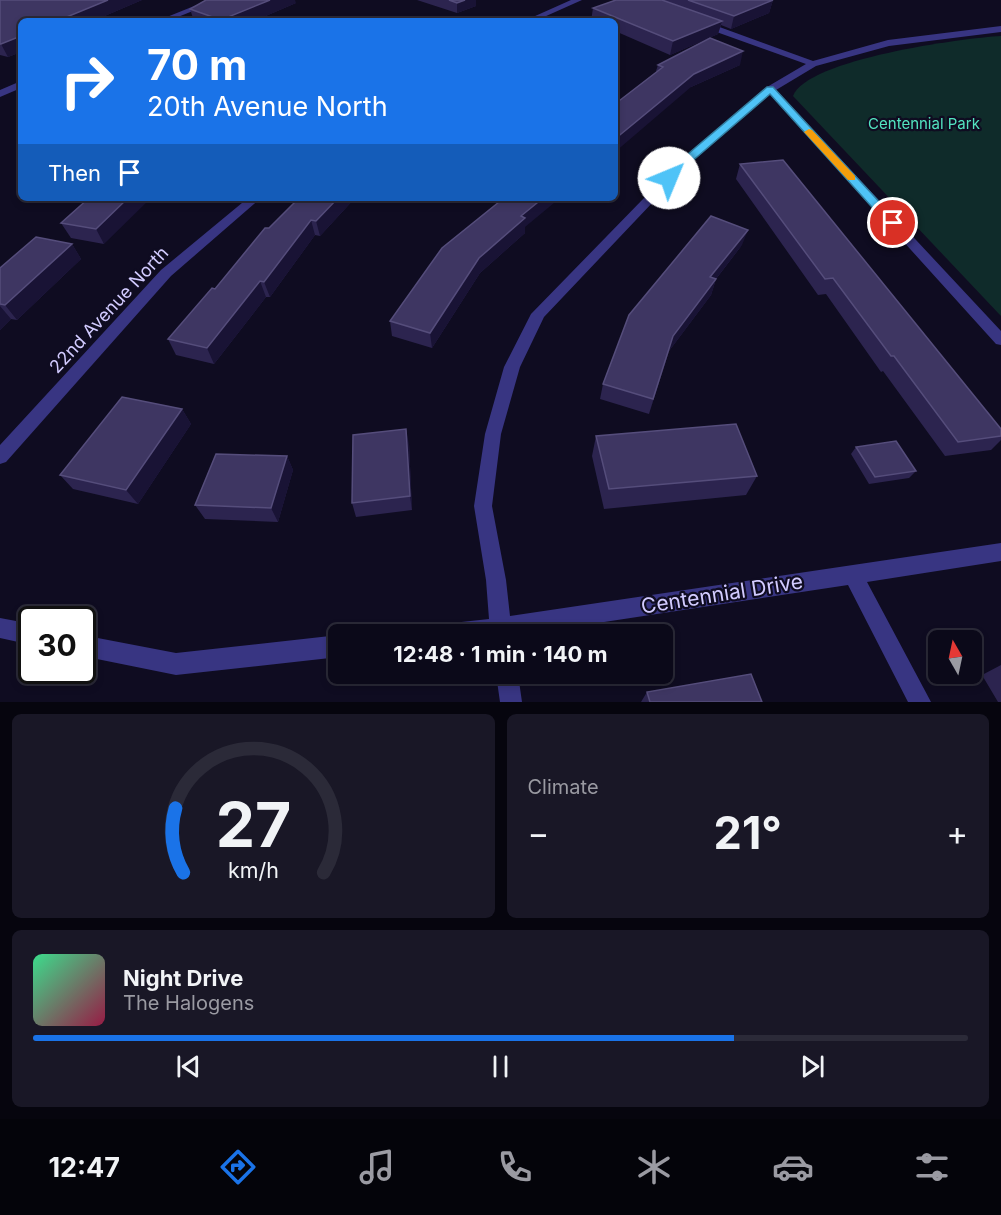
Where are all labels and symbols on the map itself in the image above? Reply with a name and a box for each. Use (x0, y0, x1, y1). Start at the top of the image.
park label: Centennial Park (868, 114, 981, 133)
position arrow (637, 146, 701, 210)
pin (867, 197, 918, 248)
street label: 22nd Avenue North (45, 242, 173, 377)
street label: Centennial Drive (639, 568, 805, 619)
speed limit sign: 30 (18, 606, 96, 684)
north arrow (928, 630, 982, 684)

